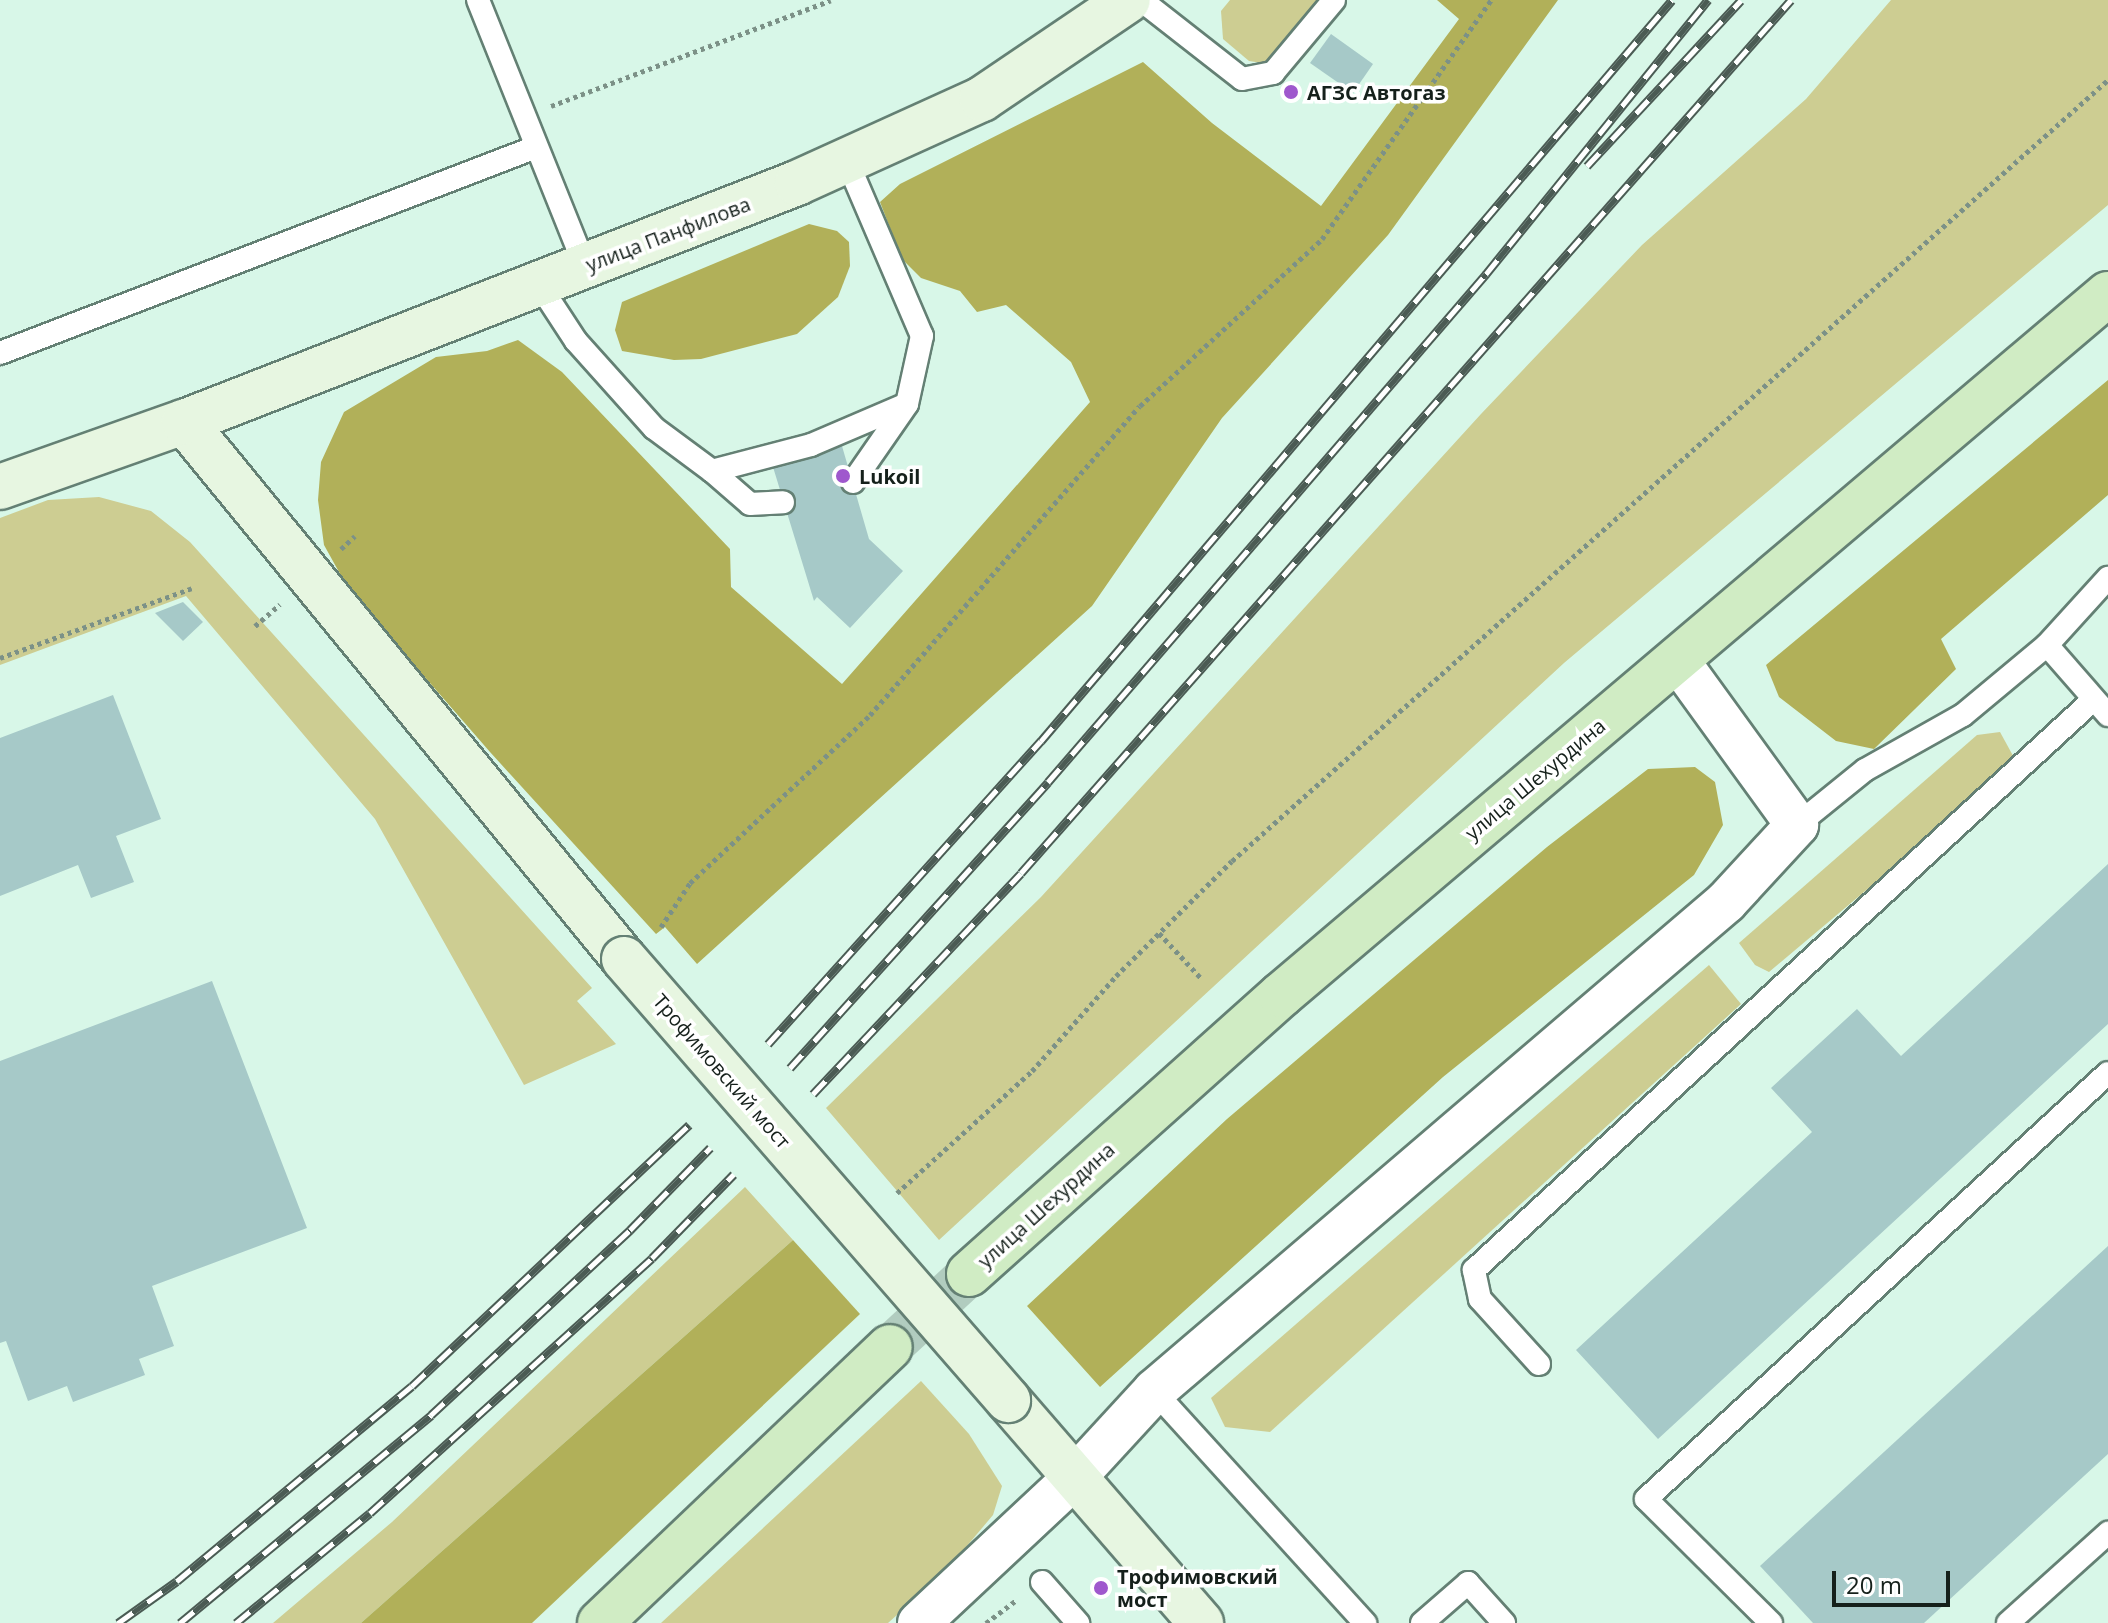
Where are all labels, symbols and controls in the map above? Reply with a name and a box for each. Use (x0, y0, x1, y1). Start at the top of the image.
place label: АГЗС Автогаз (1307, 80, 1445, 104)
marker: АГЗС Автогаз (1282, 83, 1300, 101)
street label: улица Панфилова (582, 192, 754, 276)
place label: Lukoil (859, 464, 920, 488)
marker: Lukoil (834, 467, 852, 485)
street label: улица Шехурдина (1460, 713, 1610, 845)
street label: Трофимовский мост (648, 989, 796, 1153)
street label: улица Шехурдина (973, 1137, 1119, 1273)
scale bar (1836, 1555, 1954, 1605)
place label: Трофимовский мост (1117, 1564, 1278, 1611)
text: 20 m (1846, 1568, 1902, 1601)
marker: Трофимовский мост (1092, 1579, 1110, 1597)

